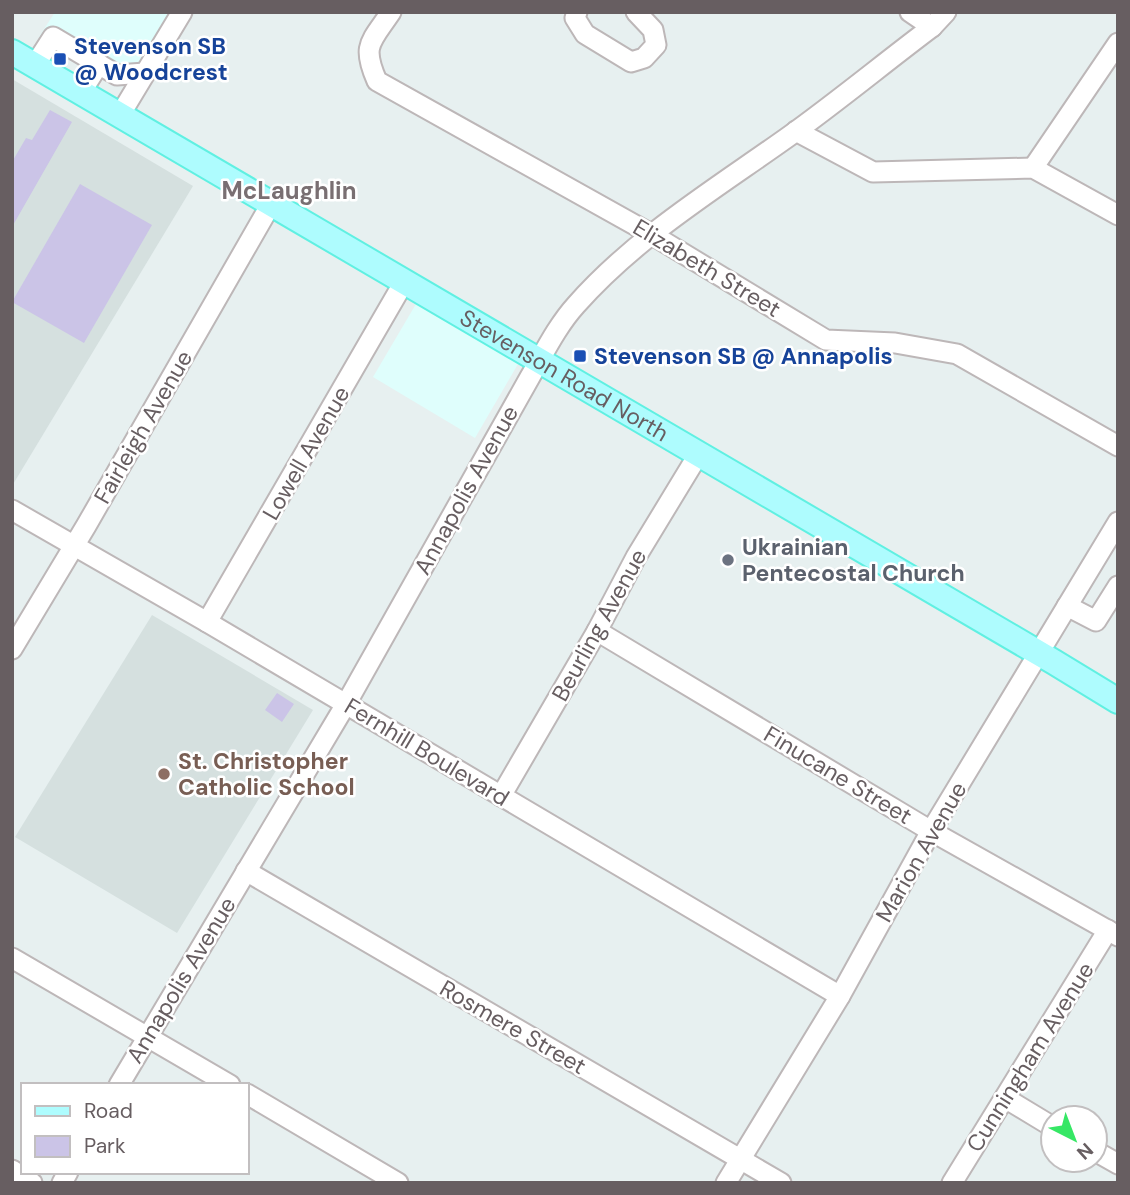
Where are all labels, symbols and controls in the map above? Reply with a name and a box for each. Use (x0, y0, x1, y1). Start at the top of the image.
place label: Stevenson SB @ Woodcrest (74, 31, 228, 87)
marker: Stevenson SB @ Woodcrest (52, 51, 68, 67)
district label: McLaughlin (222, 175, 357, 206)
street label: Elizabeth Street (628, 212, 786, 324)
street label: Stevenson Road North (454, 303, 674, 448)
place label: Stevenson SB @ Annapolis (594, 341, 893, 371)
street label: Fairleigh Avenue (87, 345, 199, 509)
marker: Stevenson SB @ Annapolis (572, 348, 588, 364)
street label: Lowell Avenue (256, 381, 356, 525)
street label: Annapolis Avenue (407, 400, 525, 580)
place label: Ukrainian Pentecostal Church (742, 532, 965, 588)
street label: Beurling Avenue (545, 544, 653, 706)
marker: Ukrainian Pentecostal Church (720, 552, 736, 568)
street label: Fernhill Boulevard (339, 691, 515, 813)
street label: Finucane Street (759, 719, 917, 831)
place label: St. Christopher Catholic School (178, 746, 355, 802)
marker: St. Christopher Catholic School (156, 766, 172, 782)
street label: Marion Avenue (869, 777, 973, 927)
street label: Annapolis Avenue (120, 891, 242, 1069)
street label: Cunningham Avenue (959, 957, 1101, 1157)
street label: Rosmere Street (434, 973, 592, 1081)
legend (21, 1083, 248, 1174)
text: Road (84, 1097, 133, 1125)
north arrow (1039, 1104, 1109, 1174)
text: Park (84, 1132, 126, 1160)
text: N (1072, 1137, 1099, 1165)

